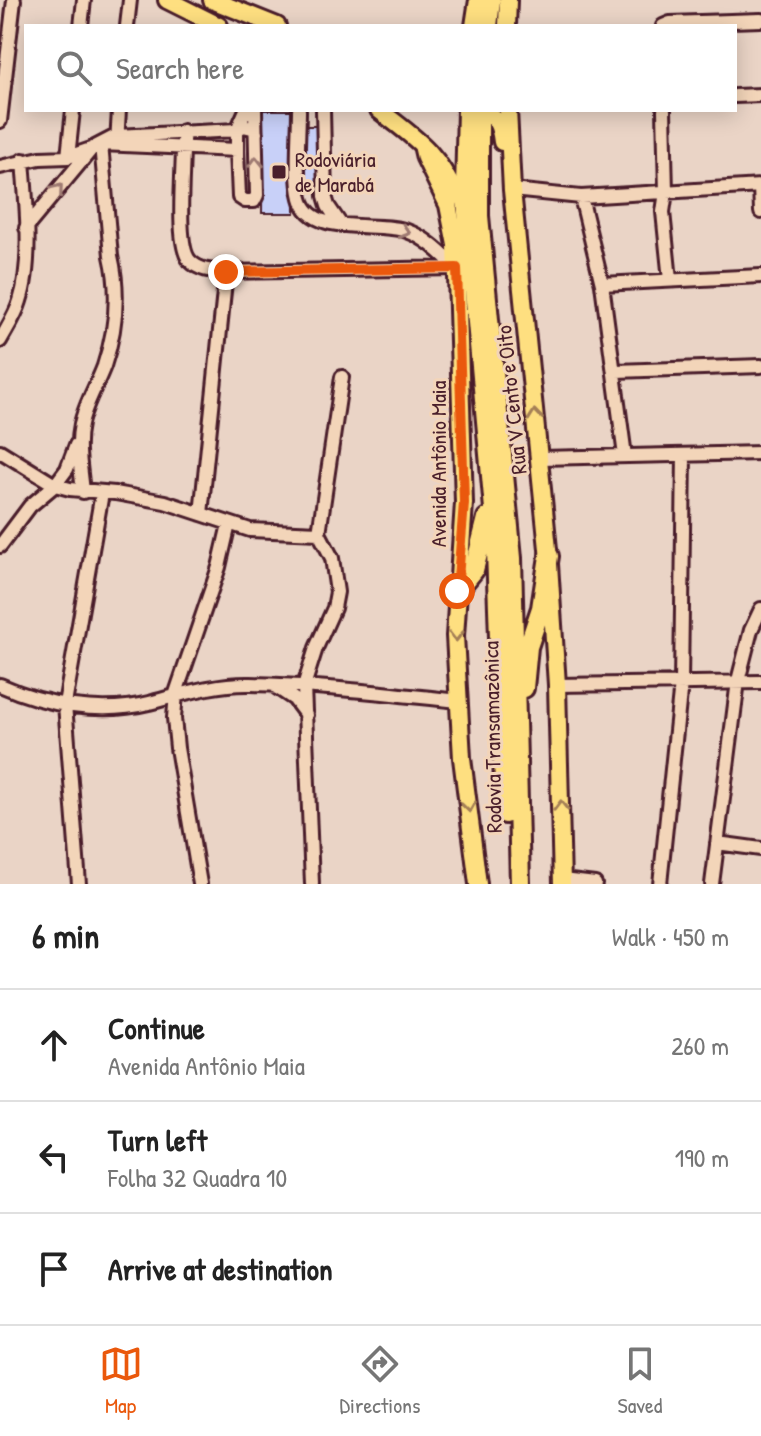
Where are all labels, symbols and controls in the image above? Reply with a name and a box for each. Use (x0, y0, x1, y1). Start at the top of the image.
search box (24, 24, 737, 112)
icon: search (52, 46, 96, 90)
text: Search here (116, 48, 244, 88)
place label: Rodoviária de Marabá (295, 144, 376, 199)
one-way arrow (248, 155, 265, 168)
marker: Rodoviária de Marabá (270, 163, 288, 181)
one-way arrow (48, 184, 63, 198)
one-way arrow (398, 223, 411, 239)
route end (208, 254, 244, 290)
street label: Rua V Cento e Oito (488, 324, 534, 476)
street label: Avenida Antônio Maia (423, 380, 453, 547)
one-way arrow (527, 408, 544, 421)
route start (439, 573, 475, 609)
one-way arrow (447, 630, 465, 643)
street label: Rodovia Transamazônica (475, 640, 509, 833)
one-way arrow (552, 799, 570, 812)
one-way arrow (460, 800, 477, 813)
text: 6 min (32, 913, 100, 959)
text: Walk · 450 m (612, 919, 729, 954)
text: Continue (108, 1008, 205, 1048)
icon: ahead (32, 1023, 76, 1067)
text: 260 m (671, 1028, 729, 1063)
text: Avenida Antônio Maia (108, 1048, 305, 1083)
text: Turn left (108, 1120, 207, 1160)
icon: left (32, 1135, 76, 1179)
text: 190 m (675, 1140, 729, 1175)
text: Folha 32 Quadra 10 (108, 1160, 287, 1195)
icon: arrive (32, 1247, 76, 1291)
text: Arrive at destination (108, 1249, 333, 1289)
tab: Map (99, 1342, 143, 1420)
tab: Directions (340, 1342, 421, 1420)
tab: Saved (618, 1342, 662, 1420)

